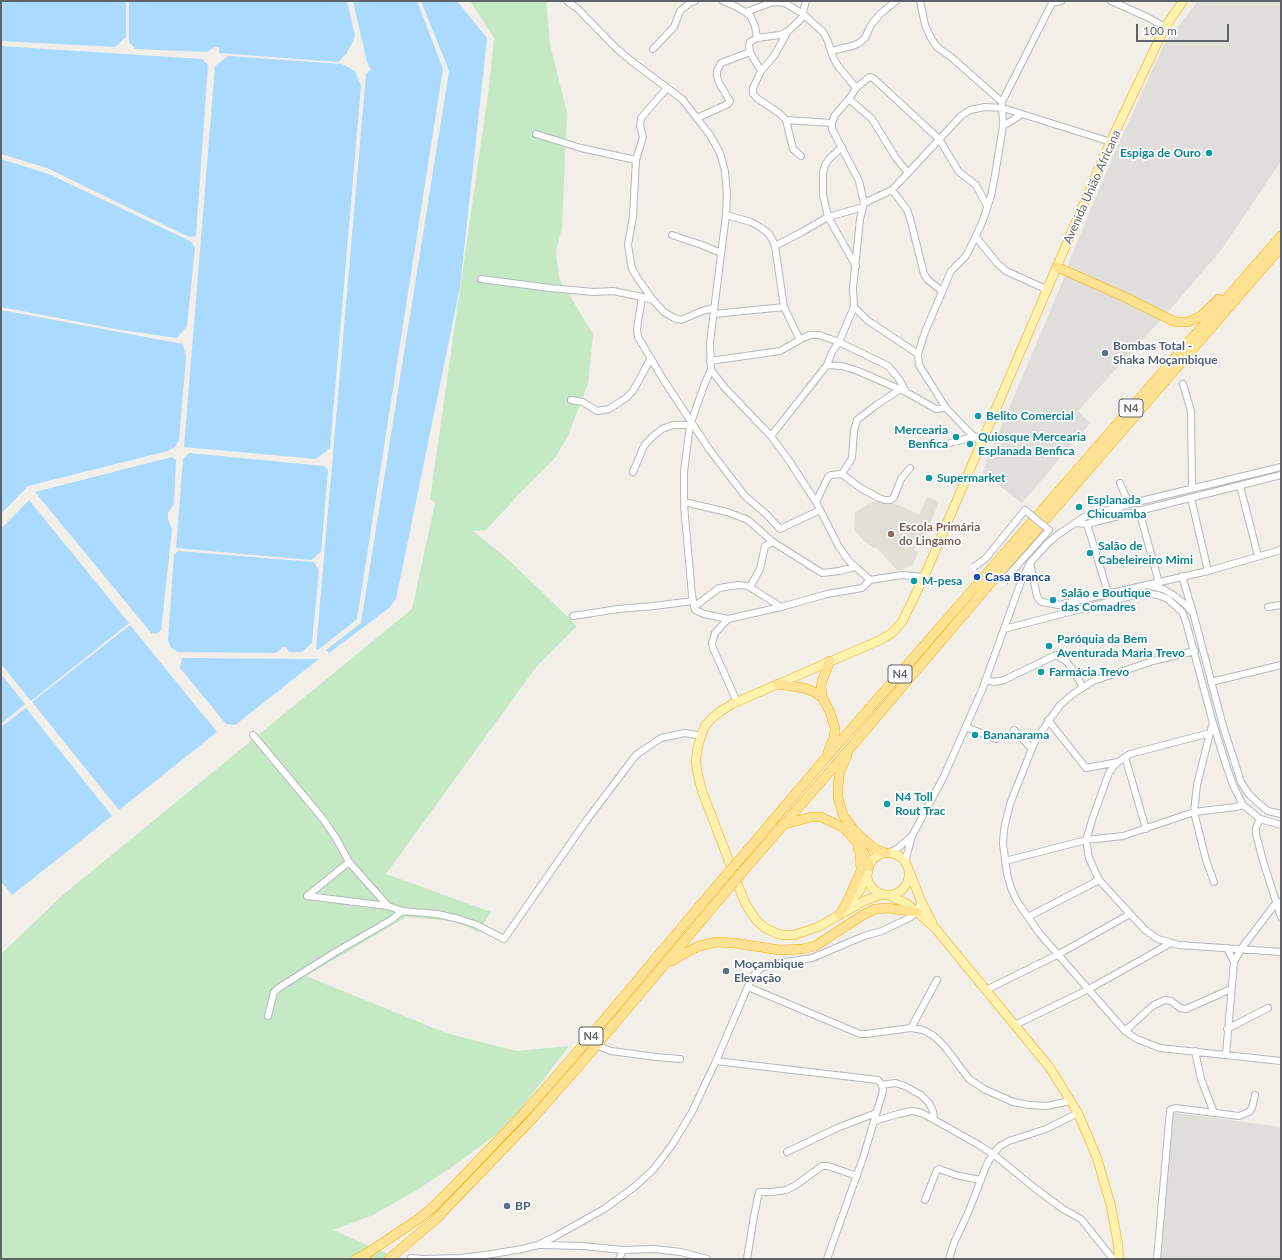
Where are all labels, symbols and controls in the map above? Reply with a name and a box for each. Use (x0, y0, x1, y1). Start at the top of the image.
scale bar (1138, 16, 1231, 42)
text: 100 m (1143, 23, 1177, 38)
street label: Avenida União Africana (1060, 128, 1124, 246)
place label: Espiga de Ouro (1120, 146, 1201, 160)
marker: Espiga de Ouro (1204, 148, 1214, 158)
place label: Bombas Total - Shaka Moçambique (1113, 339, 1218, 367)
marker: Bombas Total - Shaka Moçambique (1100, 348, 1110, 358)
road number: N4 (1119, 399, 1143, 417)
place label: Belito Comercial (986, 409, 1074, 423)
marker: Belito Comercial (973, 411, 983, 421)
place label: Mercearia Benfica (894, 423, 948, 451)
place label: Quiosque Mercearia Esplanada Benfica (978, 430, 1086, 458)
marker: Mercearia Benfica (951, 432, 961, 442)
marker: Quiosque Mercearia Esplanada Benfica (965, 439, 975, 449)
place label: Supermarket (937, 471, 1005, 485)
marker: Supermarket (924, 473, 934, 483)
place label: Esplanada Chicuamba (1087, 493, 1146, 521)
marker: Esplanada Chicuamba (1074, 502, 1084, 512)
place label: Escola Primária do Lingamo (899, 520, 980, 548)
marker: Escola Primária do Lingamo (886, 529, 896, 539)
place label: Salão de Cabeleireiro Mimi (1098, 539, 1193, 567)
marker: Salão de Cabeleireiro Mimi (1085, 548, 1095, 558)
place label: Casa Branca (985, 570, 1050, 584)
marker: Casa Branca (972, 572, 982, 582)
place label: M-pesa (922, 574, 962, 588)
marker: M-pesa (909, 576, 919, 586)
place label: Salão e Boutique das Comadres (1061, 586, 1151, 614)
marker: Salão e Boutique das Comadres (1048, 595, 1058, 605)
place label: Paróquia da Bem Aventurada Maria Trevo (1057, 632, 1185, 660)
marker: Paróquia da Bem Aventurada Maria Trevo (1044, 641, 1054, 651)
road number: N4 (888, 665, 912, 683)
place label: Farmácia Trevo (1049, 665, 1129, 679)
marker: Farmácia Trevo (1036, 667, 1046, 677)
place label: Bananarama (983, 728, 1049, 742)
marker: Bananarama (970, 730, 980, 740)
place label: N4 Toll Rout Trac (895, 790, 946, 818)
marker: N4 Toll Rout Trac (882, 799, 892, 809)
place label: Moçambique Elevação (734, 957, 804, 985)
marker: Moçambique Elevação (721, 966, 731, 976)
road number: N4 (579, 1027, 603, 1045)
place label: BP (515, 1199, 530, 1213)
marker: BP (502, 1201, 512, 1211)

